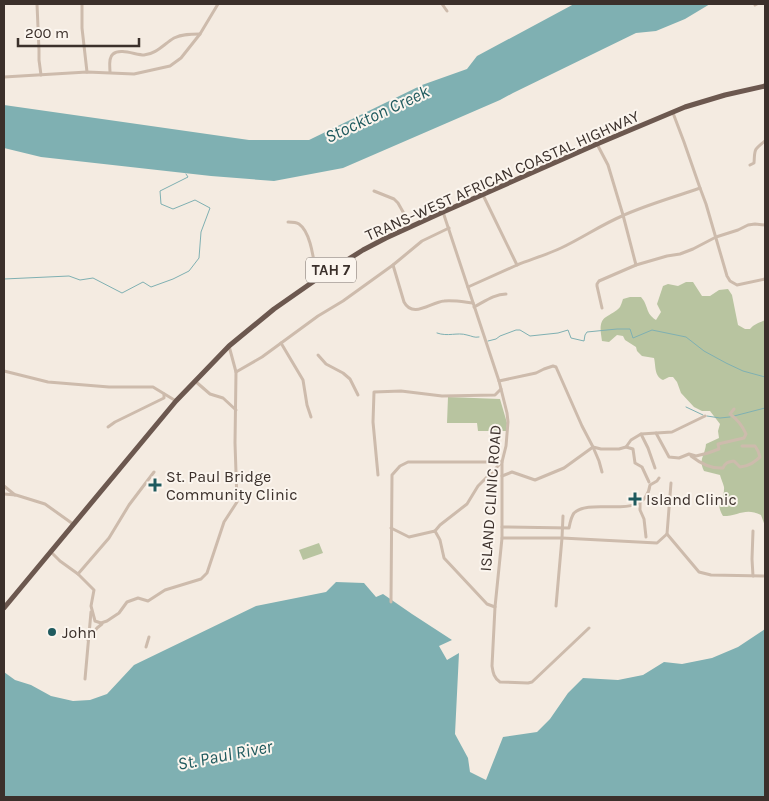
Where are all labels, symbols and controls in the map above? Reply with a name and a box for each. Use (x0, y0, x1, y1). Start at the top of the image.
scale bar (18, 15, 139, 47)
text: 200 m (25, 24, 69, 42)
water label: Stockton Creek (321, 80, 433, 148)
street label: TRANS-WEST AFRICAN COASTAL HIGHWAY (362, 106, 642, 245)
road number: TAH 7 (306, 258, 356, 282)
street label: ISLAND CLINIC ROAD (476, 424, 505, 572)
place label: St. Paul Bridge Community Clinic (166, 467, 298, 504)
marker: St. Paul Bridge Community Clinic (148, 478, 162, 492)
place label: Island Clinic (646, 490, 737, 509)
marker: Island Clinic (628, 492, 642, 506)
place label: John (62, 623, 97, 642)
marker: John (46, 626, 58, 638)
water label: St. Paul River (176, 735, 275, 775)

